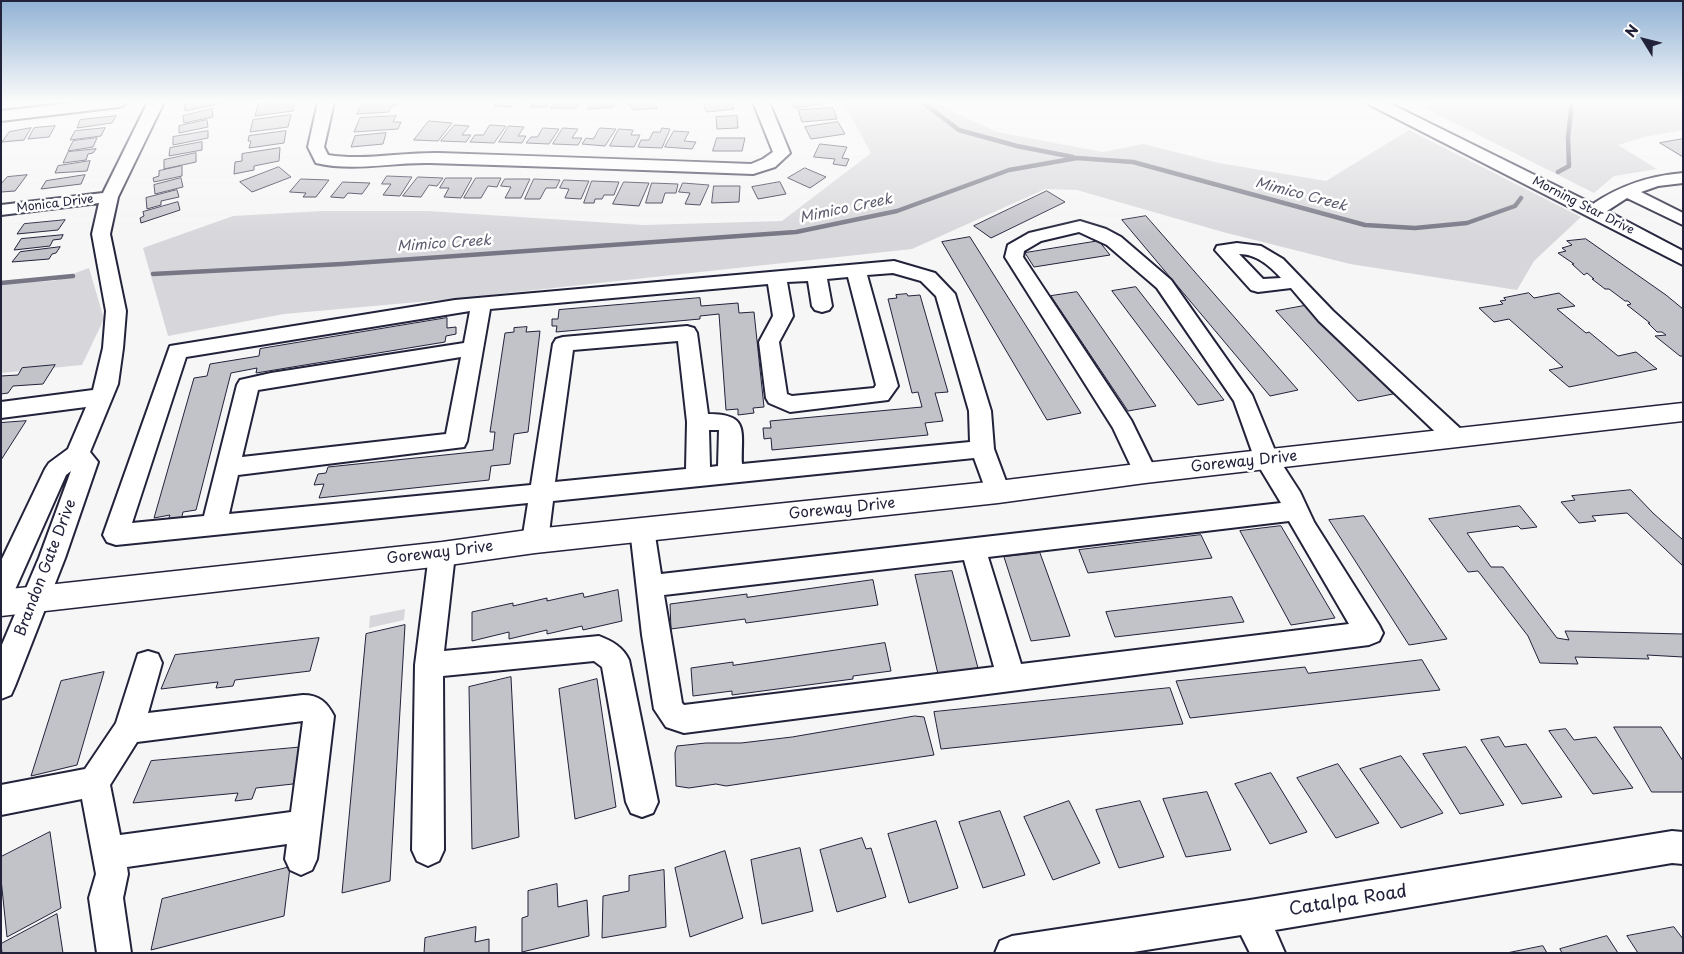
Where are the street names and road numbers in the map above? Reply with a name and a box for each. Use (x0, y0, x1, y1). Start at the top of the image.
street label: Morning Star Drive (1530, 174, 1636, 238)
street label: Monica Drive (16, 192, 94, 216)
street label: Goreway Drive (1190, 447, 1298, 477)
street label: Goreway Drive (788, 494, 896, 524)
street label: Brandon Gate Drive (12, 497, 80, 639)
street label: Goreway Drive (386, 538, 494, 568)
street label: Catalpa Road (1288, 881, 1408, 921)

